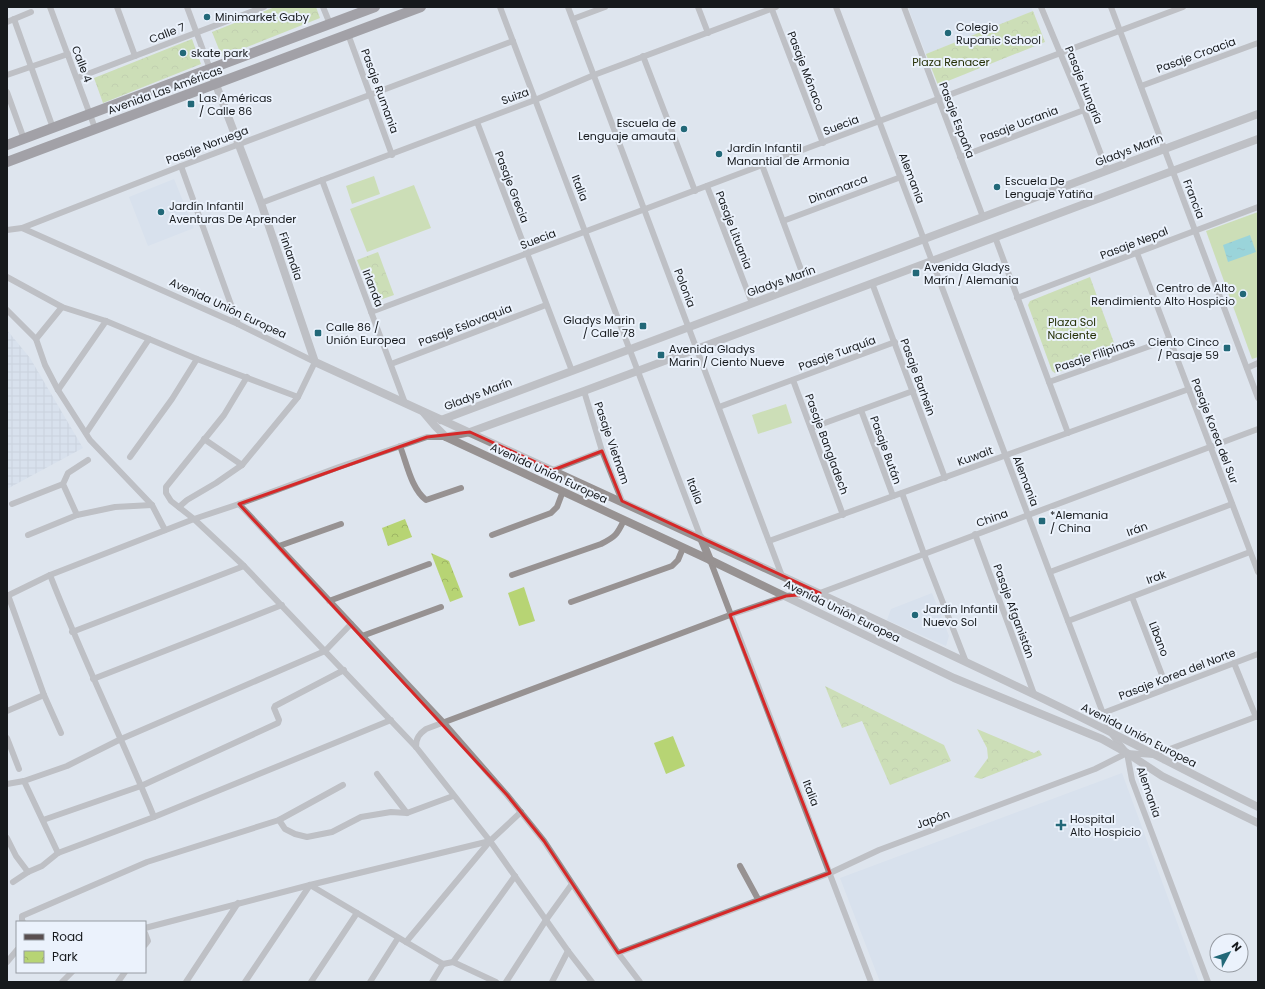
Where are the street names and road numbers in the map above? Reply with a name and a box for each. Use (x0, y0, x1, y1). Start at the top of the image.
street label: Calle 7 (147, 19, 187, 47)
street label: Pasaje Mónaco (783, 29, 829, 113)
street label: Pasaje Croacia (1154, 33, 1238, 77)
street label: Calle 4 (68, 43, 96, 85)
street label: Pasaje Hungría (1061, 44, 1107, 126)
street label: Pasaje Rumania (357, 46, 403, 136)
street label: Avenida Las Américas (105, 62, 225, 118)
street label: Pasaje España (935, 80, 979, 160)
street label: Suiza (499, 84, 531, 108)
street label: Pasaje Ucrania (978, 102, 1060, 146)
street label: Suecia (821, 111, 861, 139)
street label: Pasaje Noruega (163, 122, 251, 168)
street label: Gladys Marín (1093, 130, 1165, 170)
street label: Pasaje Grecia (491, 149, 533, 225)
street label: Alemania (895, 150, 929, 206)
street label: Dinamarca (806, 170, 870, 208)
street label: Italia (568, 173, 592, 203)
street label: Francia (1179, 177, 1209, 221)
street label: Pasaje Lituania (712, 189, 756, 271)
street label: Pasaje Nepal (1098, 223, 1170, 263)
street label: Suecia (518, 225, 558, 253)
street label: Finlandia (275, 230, 307, 282)
street label: Gladys Marín (745, 261, 817, 301)
street label: Polonia (670, 266, 700, 310)
street label: Irlanda (359, 267, 387, 309)
street label: Avenida Unión Europea (167, 274, 289, 342)
street label: Pasaje Eslovaquia (416, 300, 514, 350)
street label: Pasaje Turquía (796, 332, 878, 374)
street label: Pasaje Filipinas (1053, 334, 1137, 376)
street label: Pasaje Barhein (897, 336, 939, 418)
street label: Gladys Marín (442, 374, 514, 414)
street label: Pasaje Korea del Sur (1187, 376, 1243, 486)
street label: Pasaje Bangladech (801, 391, 853, 497)
street label: Pasaje Vietnam (590, 400, 634, 486)
street label: Pasaje Bután (866, 414, 906, 486)
street label: Avenida Unión Europea (488, 439, 610, 507)
street label: Kuwait (955, 442, 995, 470)
street label: Alemania (1009, 453, 1043, 509)
street label: Italia (683, 476, 707, 506)
street label: China (974, 505, 1010, 531)
street label: Irán (1124, 518, 1150, 540)
street label: Pasaje Afganistán (989, 562, 1039, 660)
street label: Irak (1144, 566, 1168, 588)
street label: Avenida Unión Europea (781, 576, 903, 646)
street label: Líbano (1145, 619, 1173, 659)
street label: Pasaje Korea del Norte (1116, 644, 1238, 704)
street label: Avenida Unión Europea (1078, 699, 1200, 771)
street label: Alemania (1133, 764, 1165, 820)
street label: Italia (799, 778, 823, 808)
street label: Japón (914, 806, 952, 832)

